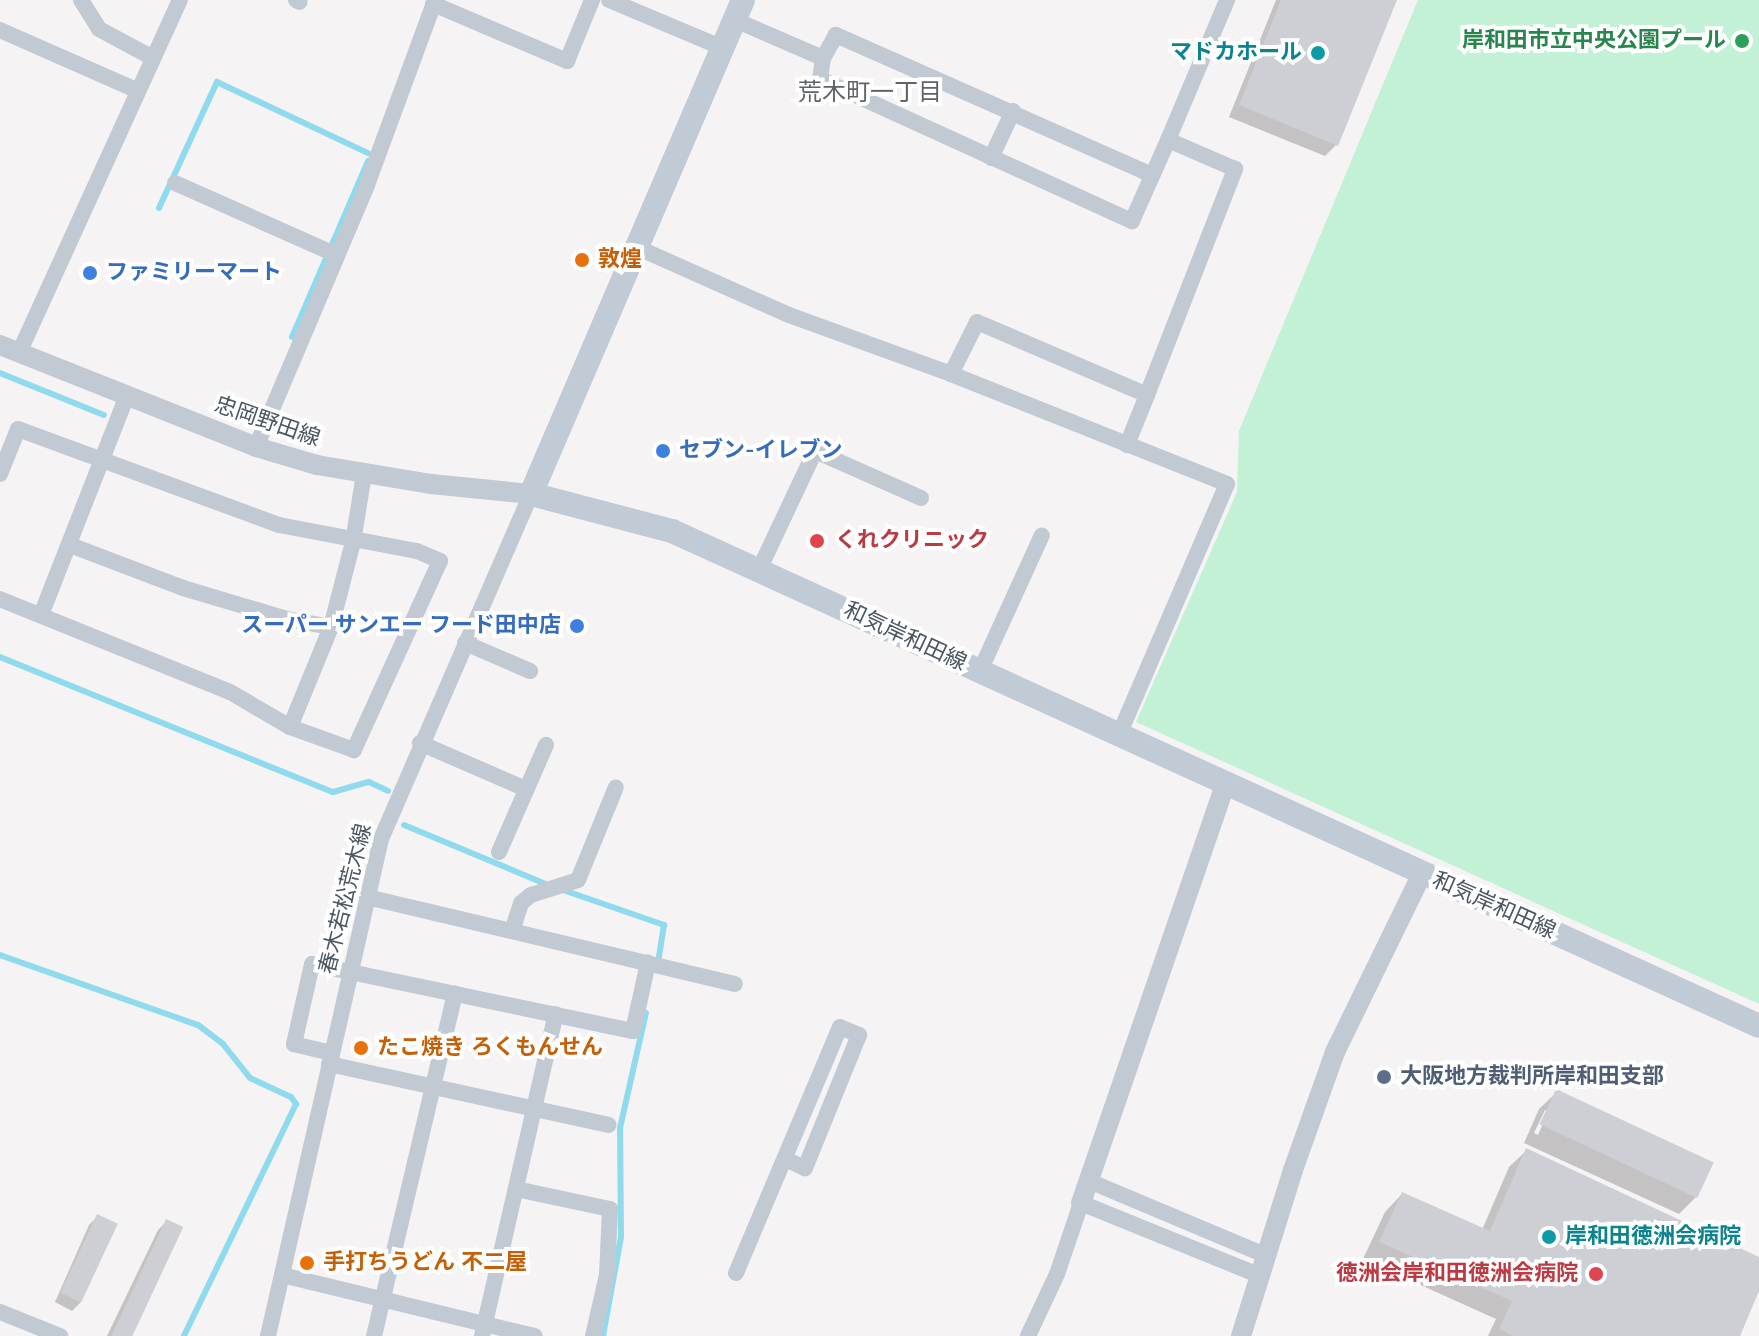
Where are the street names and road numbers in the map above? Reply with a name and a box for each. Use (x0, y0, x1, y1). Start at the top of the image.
street label: 忠岡野田線 (211, 392, 323, 452)
street label: 和気岸和田線 (840, 597, 970, 677)
street label: 春木若松荒木線 (315, 821, 377, 977)
street label: 和気岸和田線 (1428, 867, 1560, 945)

